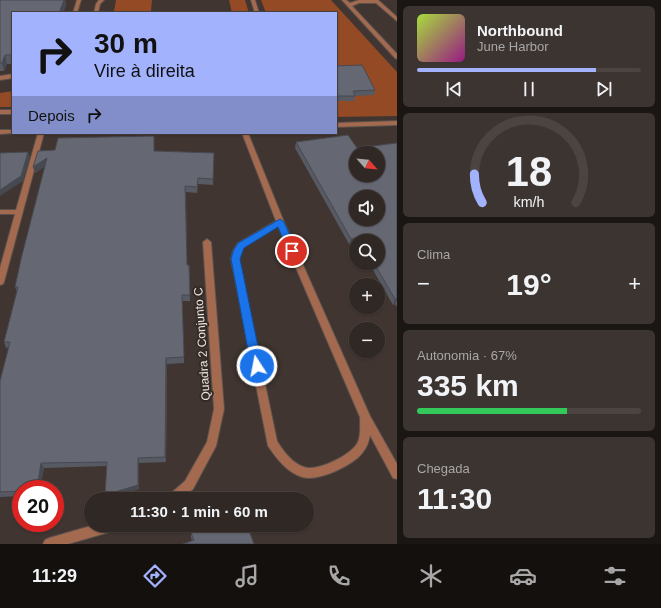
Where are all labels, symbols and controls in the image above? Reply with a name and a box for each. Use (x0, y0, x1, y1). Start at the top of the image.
text: Northbound (477, 22, 563, 39)
icon: right (28, 28, 80, 80)
text: 30 m (94, 28, 158, 59)
text: June Harbor (477, 39, 549, 54)
text: Vire à direita (94, 61, 195, 81)
icon: previous (443, 78, 465, 100)
icon: pause (518, 78, 540, 100)
icon: next (593, 78, 615, 100)
icon: right (83, 104, 105, 126)
text: Depois (28, 107, 75, 124)
north arrow (349, 146, 385, 182)
map controls (349, 146, 385, 358)
text: 18 (506, 148, 552, 195)
button: sound (349, 190, 385, 226)
text: km/h (514, 194, 545, 210)
pin (275, 234, 309, 268)
button: search (349, 234, 385, 270)
icon: arrive (281, 240, 303, 262)
text: Clima (417, 247, 450, 262)
text: 19° (506, 268, 552, 301)
text: − (417, 271, 430, 296)
text: + (628, 271, 641, 296)
button: + (349, 278, 385, 314)
street label: Quadra 2 Conjunto C (191, 287, 213, 401)
button: − (349, 322, 385, 358)
position arrow (236, 345, 278, 387)
text: Autonomia · 67% (417, 348, 517, 363)
text: 335 km (417, 369, 519, 402)
text: Chegada (417, 461, 470, 476)
speed limit sign: 20 (12, 480, 64, 532)
text: 11:30 (417, 482, 492, 515)
text: 11:30 · 1 min · 60 m (130, 503, 268, 520)
icon: directions (141, 562, 169, 590)
icon: music (233, 562, 261, 590)
icon: phone (325, 562, 353, 590)
icon: climate (417, 562, 445, 590)
icon: car (509, 562, 537, 590)
icon: filters (601, 562, 629, 590)
text: 11:29 (32, 566, 77, 586)

